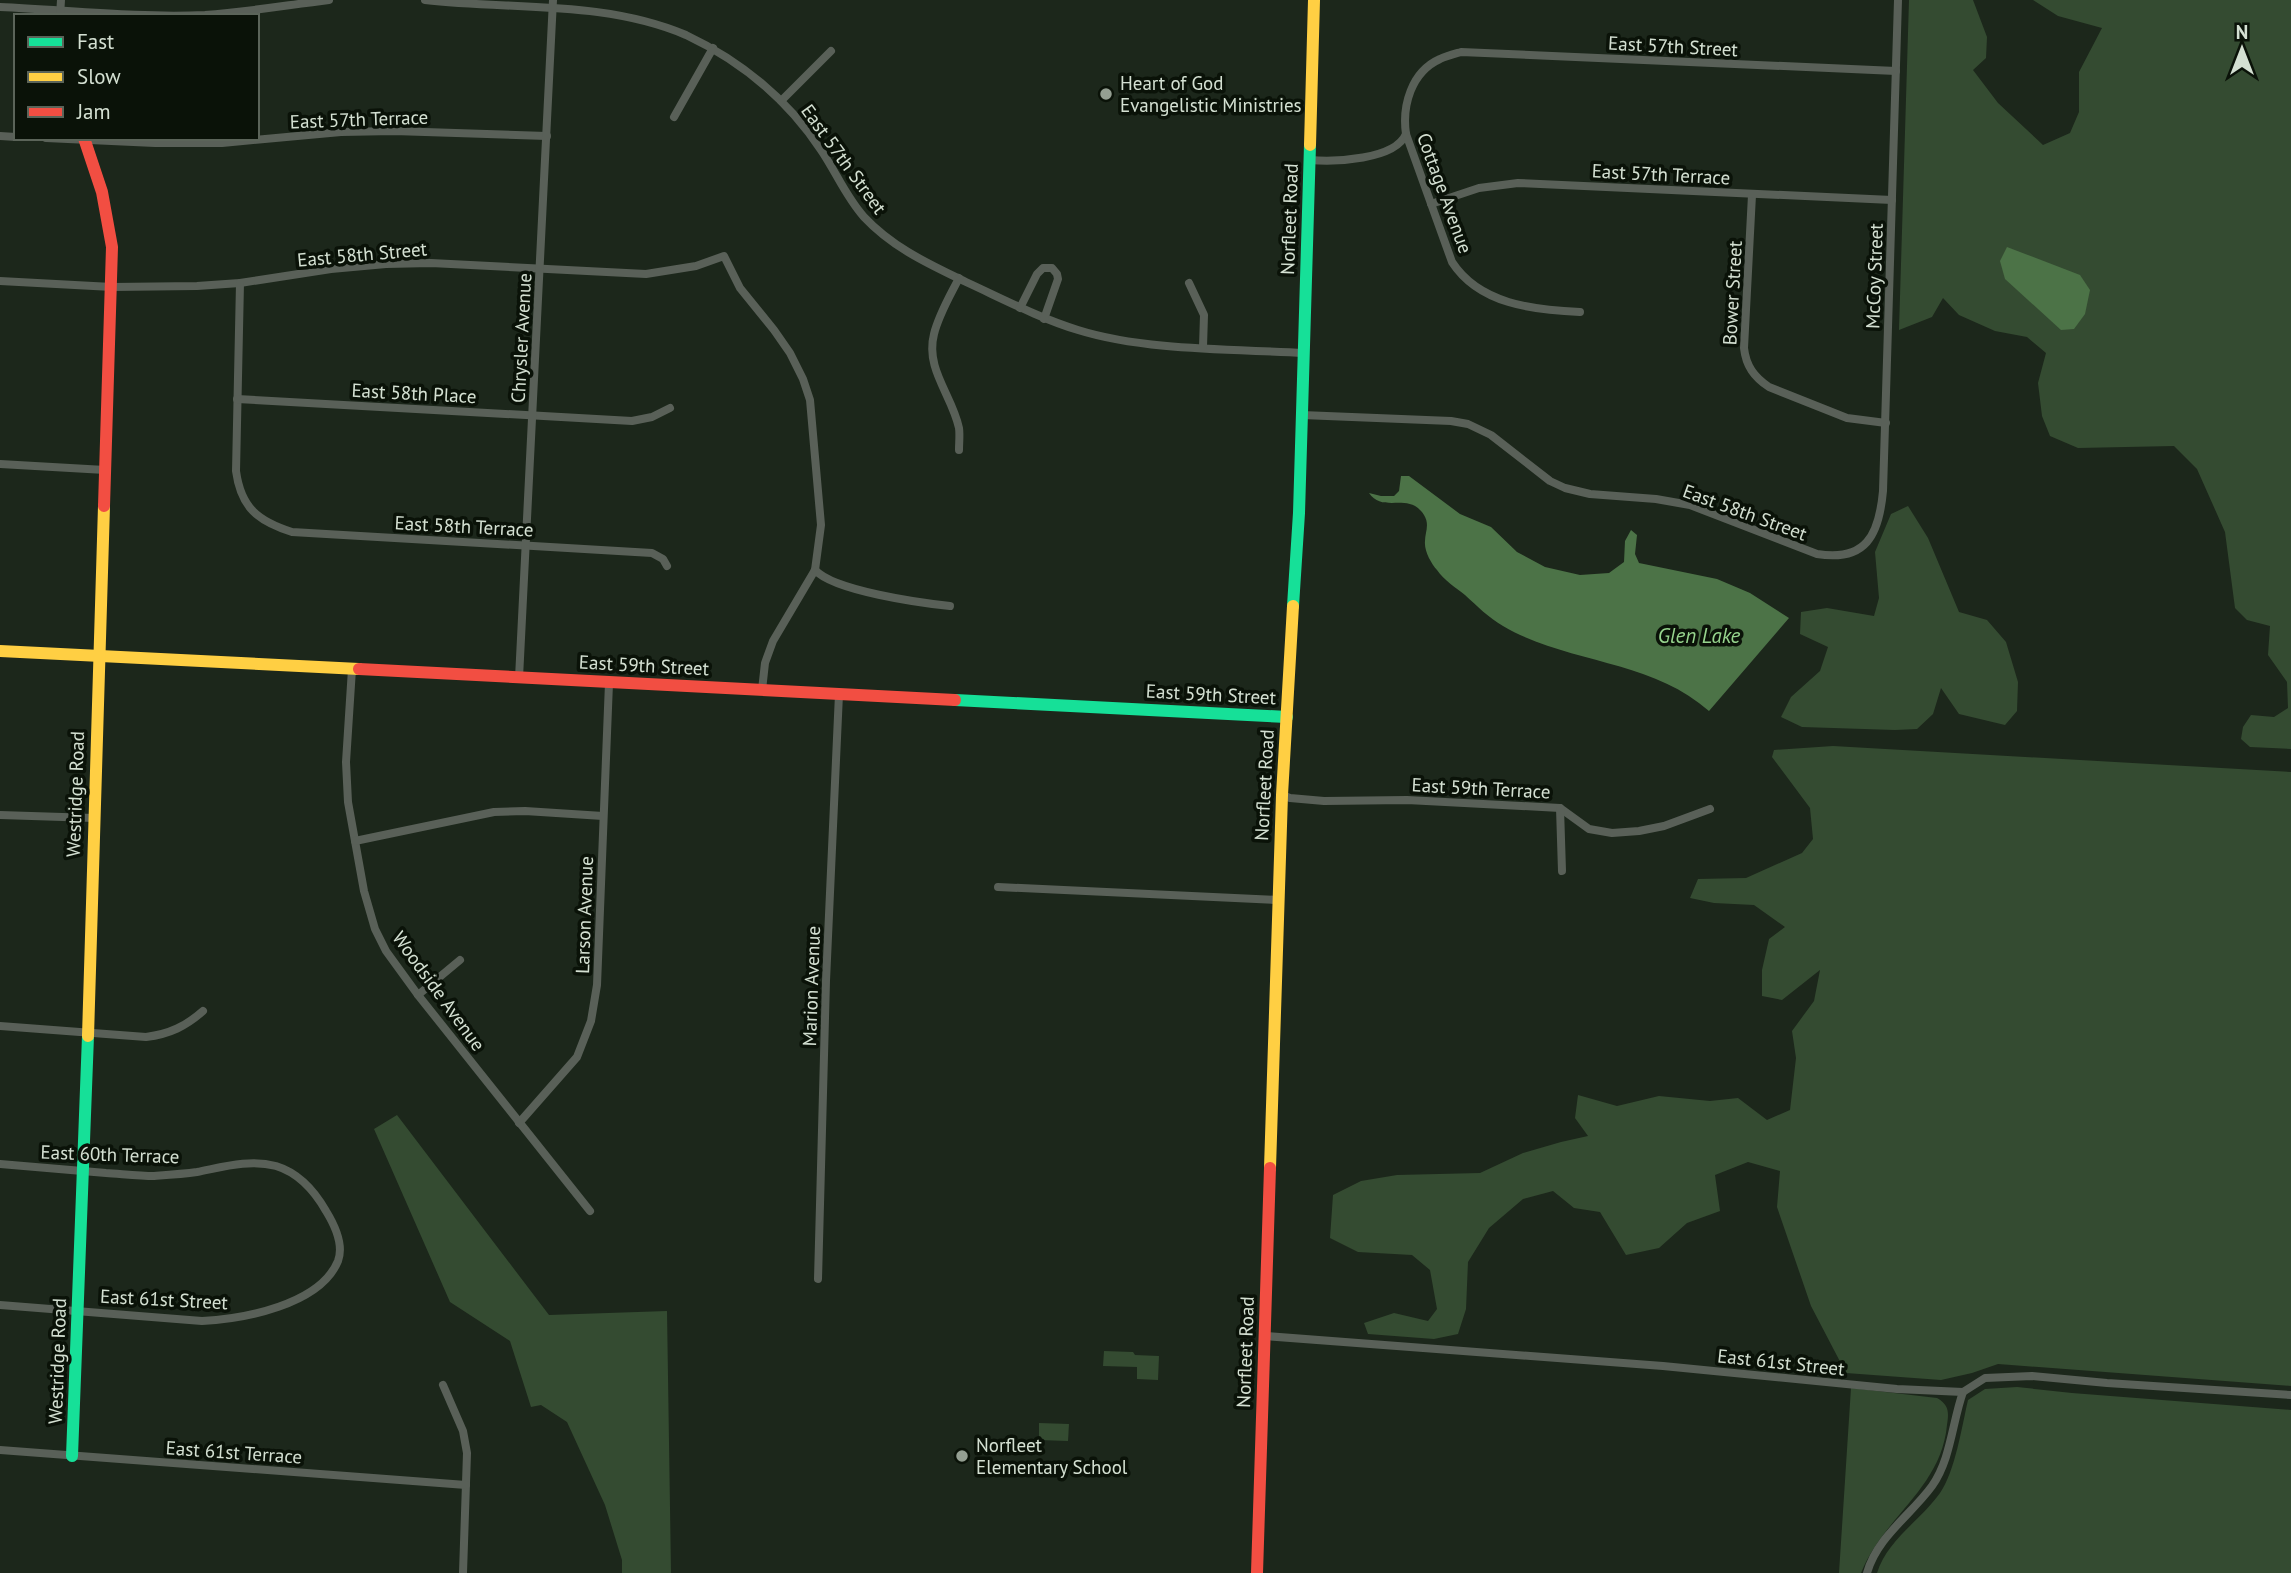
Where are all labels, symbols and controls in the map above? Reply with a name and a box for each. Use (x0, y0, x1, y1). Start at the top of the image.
legend (14, 14, 259, 140)
north arrow (2207, 14, 2277, 84)
text: N (2236, 20, 2248, 44)
text: Fast (77, 28, 114, 55)
street label: East 57th Street (1608, 31, 1739, 61)
text: Slow (77, 63, 121, 90)
place label: Heart of God Evangelistic Ministries (1120, 71, 1302, 117)
marker: Heart of God Evangelistic Ministries (1098, 86, 1114, 102)
text: Jam (76, 98, 111, 125)
street label: East 57th Street (796, 99, 892, 219)
street label: East 57th Terrace (289, 105, 429, 133)
street label: Cottage Avenue (1412, 130, 1478, 256)
street label: East 57th Terrace (1591, 158, 1731, 190)
street label: Norfleet Road (1275, 163, 1303, 275)
street label: McCoy Street (1860, 222, 1888, 329)
street label: East 58th Street (296, 236, 428, 272)
street label: Bower Street (1717, 240, 1747, 346)
street label: Chrysler Avenue (506, 272, 536, 404)
street label: East 58th Place (351, 378, 477, 408)
street label: East 58th Street (1680, 478, 1811, 546)
street label: East 58th Terrace (394, 510, 534, 542)
water label: Glen Lake (1658, 622, 1741, 649)
street label: East 59th Street (578, 650, 710, 680)
street label: East 59th Street (1145, 679, 1277, 709)
street label: Norfleet Road (1249, 729, 1279, 841)
street label: Westridge Road (61, 731, 89, 857)
street label: East 59th Terrace (1411, 772, 1551, 804)
street label: Larson Avenue (570, 856, 598, 974)
street label: Marion Avenue (797, 925, 825, 1047)
street label: Woodside Avenue (387, 926, 491, 1056)
street label: East 60th Terrace (40, 1140, 180, 1168)
street label: East 61st Street (100, 1284, 229, 1314)
street label: Norfleet Road (1231, 1296, 1259, 1408)
street label: Westridge Road (43, 1298, 71, 1424)
street label: East 61st Street (1716, 1343, 1846, 1381)
place label: Norfleet Elementary School (976, 1433, 1128, 1479)
street label: East 61st Terrace (165, 1435, 303, 1469)
marker: Norfleet Elementary School (954, 1448, 970, 1464)

